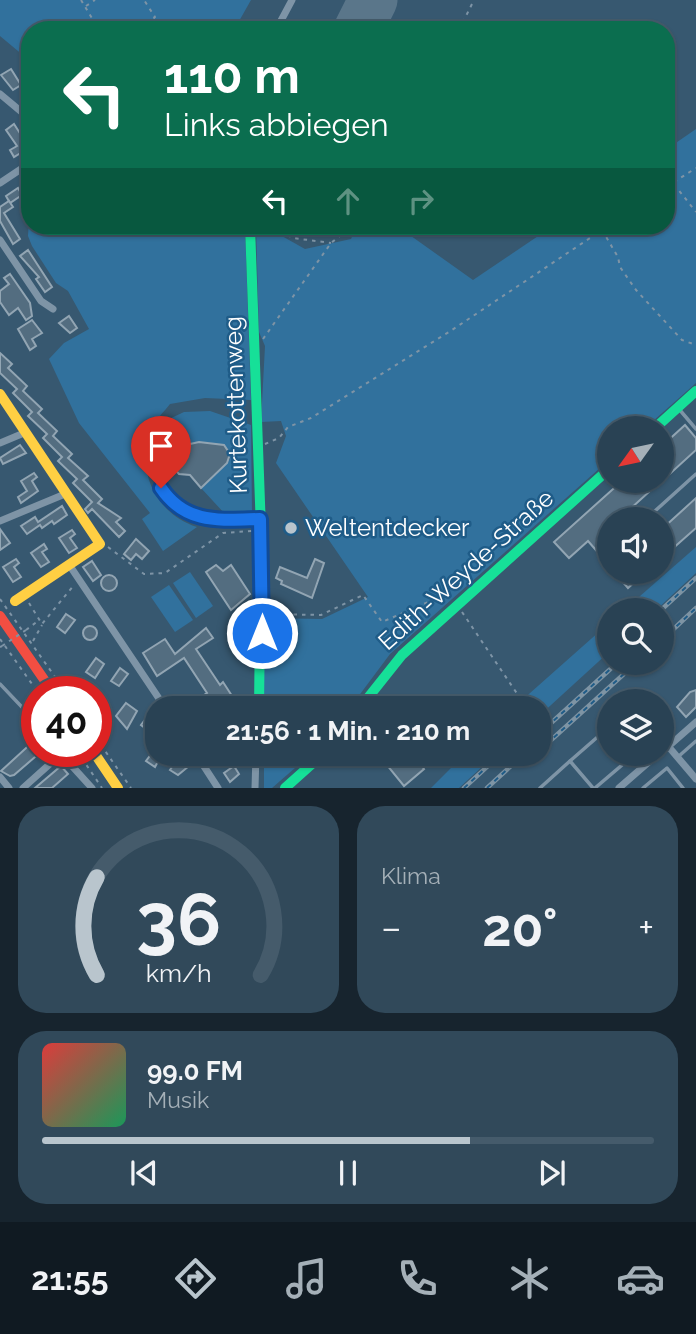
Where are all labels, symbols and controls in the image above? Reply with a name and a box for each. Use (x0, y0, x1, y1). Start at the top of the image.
text: 110 m (164, 47, 300, 104)
icon: left (49, 49, 140, 140)
text: Links abbiegen (164, 106, 389, 143)
icon: left (256, 182, 294, 220)
icon: ahead (329, 182, 367, 220)
icon: right (402, 182, 440, 220)
street label: Kurtekottenweg (218, 316, 253, 494)
pin (131, 416, 191, 488)
north arrow (597, 416, 674, 494)
map controls (597, 416, 674, 766)
icon: arrive (142, 427, 180, 465)
street label: Edith-Weyde-Straße (372, 483, 559, 656)
button: sound (597, 507, 674, 584)
place label: Weltentdecker (305, 513, 470, 542)
marker: Weltentdecker (283, 520, 299, 536)
position arrow (225, 596, 299, 670)
button: search (597, 598, 674, 675)
speed limit sign: 40 (21, 676, 112, 767)
button: layers (597, 689, 674, 766)
text: 21:56 · 1 Min. · 210 m (226, 716, 470, 746)
text: Klima (381, 862, 441, 889)
text: 36 (136, 878, 221, 963)
text: 20° (482, 897, 558, 958)
text: − (381, 905, 401, 950)
text: + (638, 905, 654, 950)
text: km/h (146, 958, 211, 988)
text: 99.0 FM (147, 1056, 243, 1086)
text: Musik (147, 1086, 209, 1113)
icon: previous (125, 1154, 163, 1192)
icon: pause (329, 1154, 367, 1192)
icon: next (533, 1154, 571, 1192)
icon: directions (171, 1254, 220, 1303)
icon: music (282, 1254, 331, 1303)
icon: phone (393, 1254, 442, 1303)
icon: climate (505, 1254, 554, 1303)
icon: car (616, 1254, 665, 1303)
text: 21:55 (31, 1260, 108, 1297)

